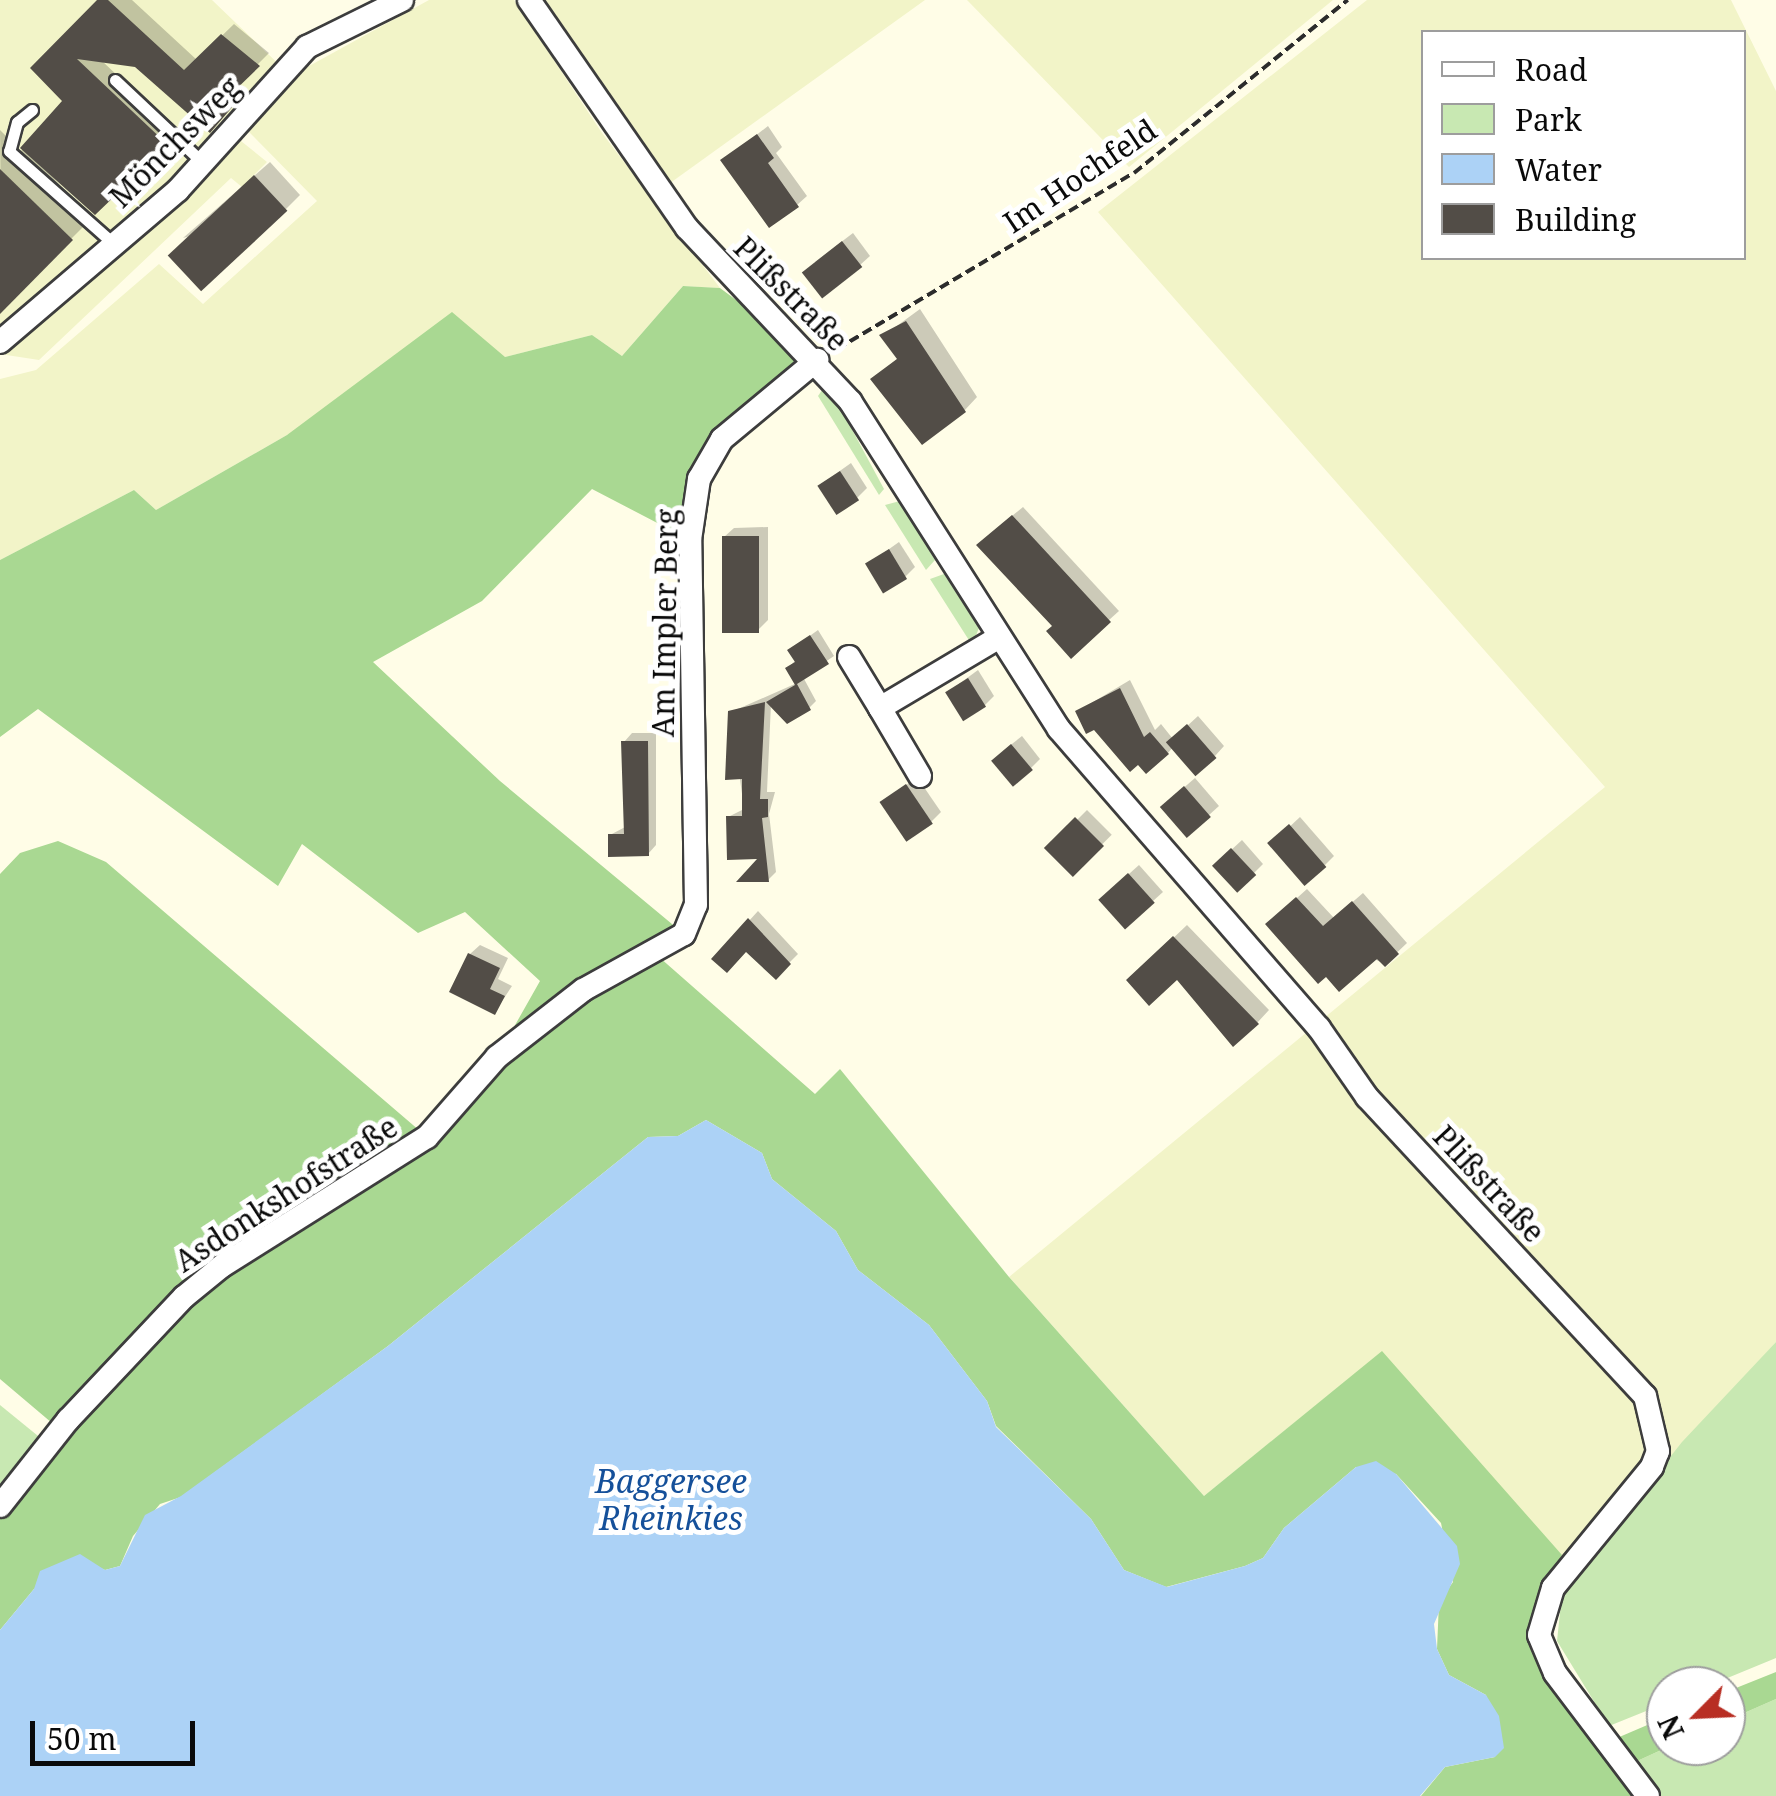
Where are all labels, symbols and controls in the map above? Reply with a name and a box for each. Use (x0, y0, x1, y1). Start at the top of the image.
legend (1421, 30, 1746, 260)
text: Road (1515, 49, 1587, 90)
street label: Mönchsweg (102, 69, 248, 215)
text: Park (1515, 99, 1582, 140)
street label: Im Hochfeld (997, 112, 1163, 240)
text: Water (1515, 149, 1602, 190)
text: Building (1515, 199, 1636, 240)
street label: Plißstraße (727, 230, 855, 358)
street label: Am Impler Berg (645, 509, 685, 737)
street label: Asdonkshofstraße (168, 1109, 404, 1279)
street label: Plißstraße (1426, 1118, 1552, 1250)
water label: Baggersee Rheinkies (595, 1463, 747, 1538)
north arrow (1646, 1666, 1746, 1766)
scale bar (35, 1701, 200, 1763)
text: N (1649, 1710, 1692, 1745)
text: 50 m (47, 1718, 117, 1759)

